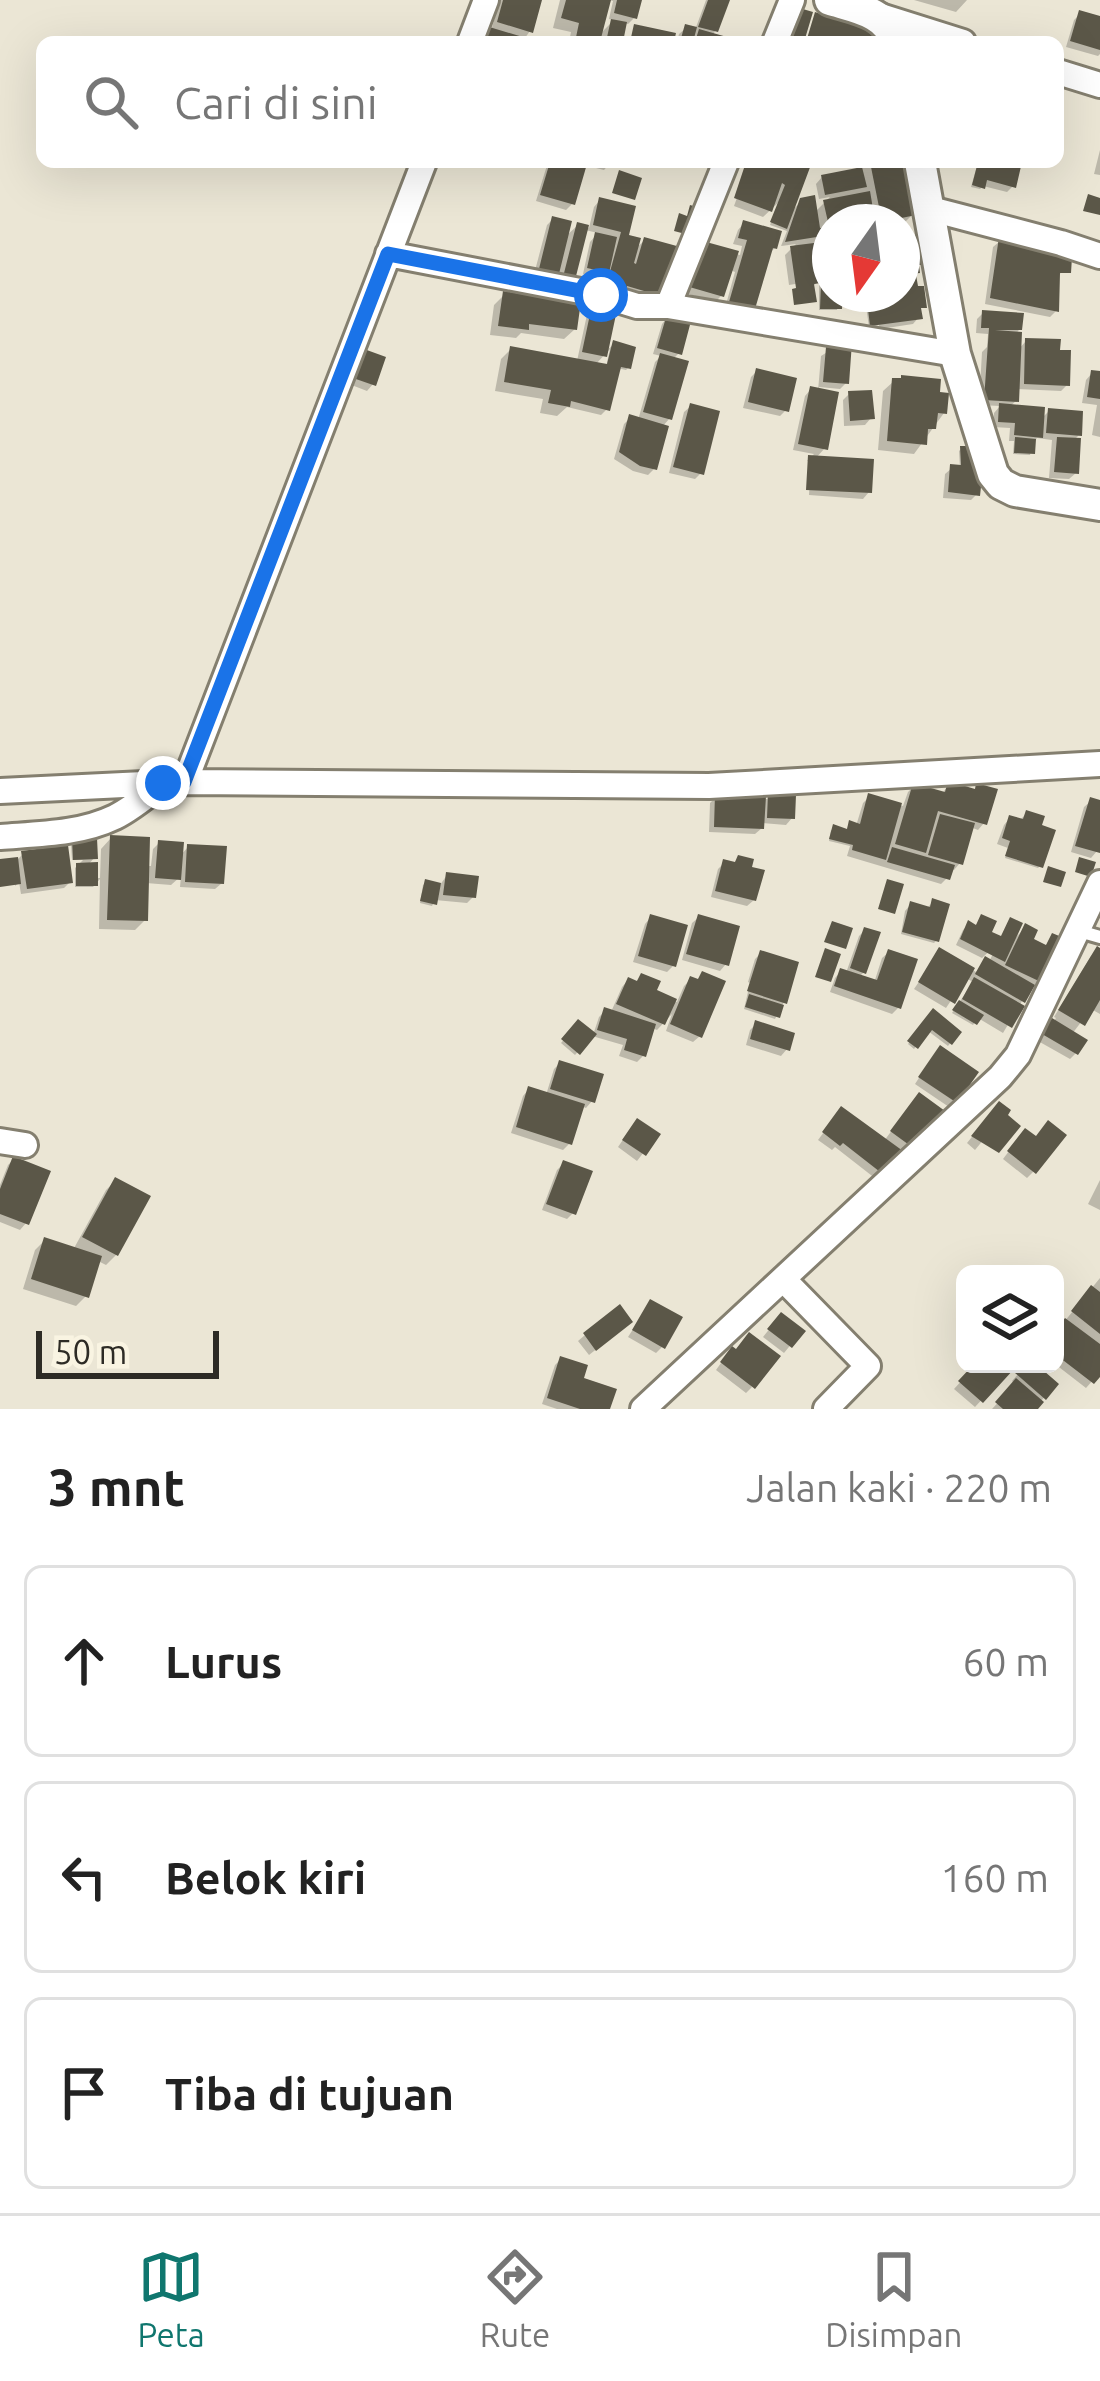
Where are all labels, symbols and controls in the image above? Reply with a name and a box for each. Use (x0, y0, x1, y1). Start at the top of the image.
search box (36, 36, 1064, 168)
icon: search (78, 69, 144, 135)
text: Cari di sini (174, 77, 378, 128)
north arrow (812, 204, 920, 312)
route start (574, 268, 628, 322)
route end (136, 756, 190, 810)
map controls (956, 1265, 1064, 1373)
button: layers (956, 1265, 1064, 1373)
scale bar (36, 1325, 219, 1378)
text: 50 m (54, 1333, 127, 1370)
text: 3 mnt (48, 1458, 185, 1516)
text: Jalan kaki · 220 m (746, 1466, 1052, 1509)
icon: ahead (51, 1628, 117, 1694)
text: Lurus (165, 1636, 282, 1687)
text: 60 m (962, 1640, 1049, 1683)
icon: left (51, 1844, 117, 1910)
text: Belok kiri (165, 1852, 366, 1903)
text: 160 m (940, 1856, 1049, 1899)
icon: arrive (51, 2060, 117, 2126)
text: Tiba di tujuan (165, 2068, 454, 2119)
tab: Peta (138, 2244, 205, 2353)
tab: Rute (480, 2244, 550, 2353)
tab: Disimpan (825, 2244, 962, 2353)

